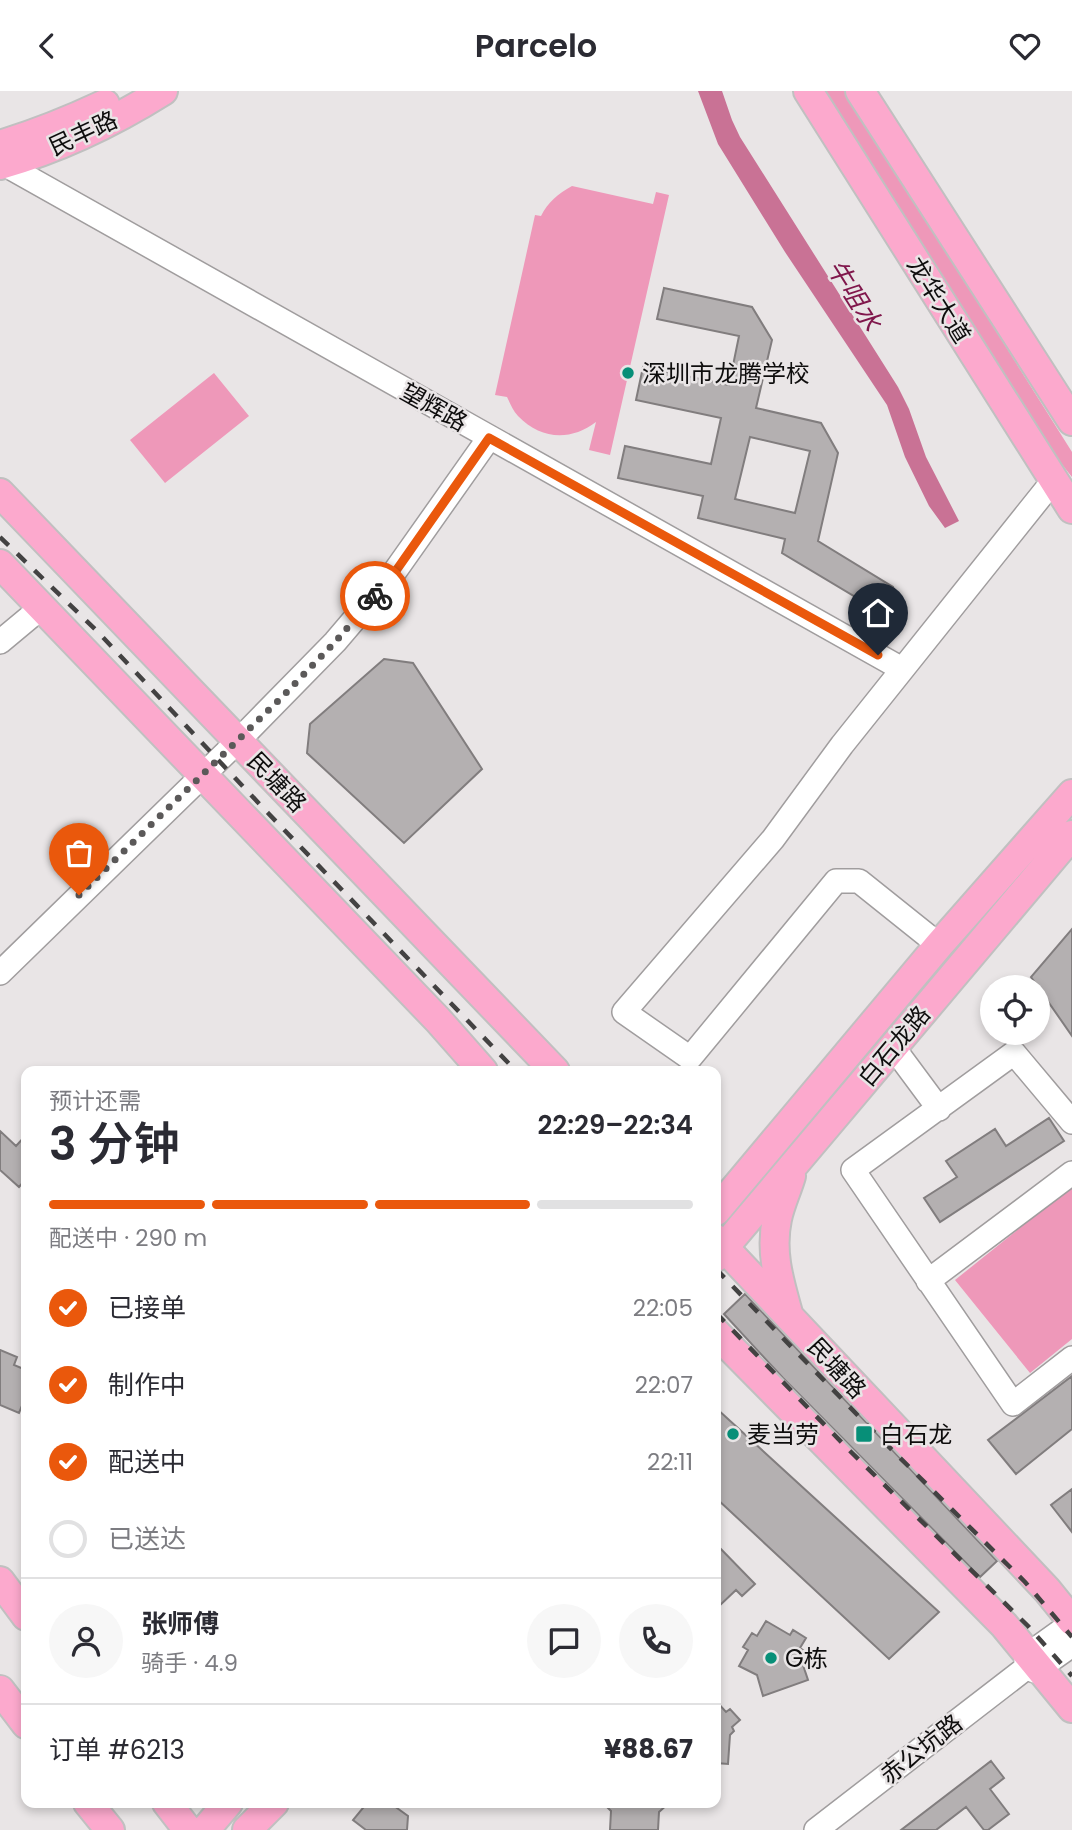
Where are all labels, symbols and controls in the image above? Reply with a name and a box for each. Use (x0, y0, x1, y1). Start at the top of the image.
text: Parcelo (475, 23, 597, 68)
icon: back (28, 27, 66, 65)
icon: heart (1006, 27, 1044, 65)
street label: 民丰路 (43, 103, 123, 163)
street label: 龙华大道 (900, 251, 978, 349)
water label: 牛咀水 (818, 252, 890, 338)
place label: 深圳市龙腾学校 (642, 357, 810, 390)
marker: 深圳市龙腾学校 (620, 365, 636, 381)
street label: 望辉路 (395, 375, 473, 439)
courier (340, 561, 410, 631)
icon: bike (356, 577, 394, 615)
pin (848, 583, 908, 655)
icon: home (859, 594, 897, 632)
street label: 民塘路 (240, 745, 314, 819)
pin (49, 823, 109, 895)
icon: bag (60, 834, 98, 872)
map controls (980, 975, 1050, 1045)
button: locate (980, 975, 1050, 1045)
street label: 白石龙路 (851, 999, 937, 1093)
text: 预计还需 (49, 1085, 141, 1117)
text: 22:29–22:34 (537, 1107, 693, 1143)
text: 3 分钟 (49, 1112, 180, 1176)
text: 配送中 · 290 m (49, 1222, 207, 1254)
icon: check (49, 1289, 87, 1327)
text: 已接单 (108, 1290, 186, 1326)
text: 22:05 (633, 1292, 693, 1324)
street label: 民塘路 (800, 1330, 874, 1406)
icon: check (49, 1366, 87, 1404)
text: 制作中 (108, 1367, 186, 1403)
text: 22:07 (635, 1369, 693, 1401)
place label: 麦当劳 (747, 1418, 819, 1451)
place label: 白石龙 (880, 1418, 952, 1451)
marker: 白石龙 (854, 1424, 874, 1444)
marker: 麦当劳 (725, 1426, 741, 1442)
icon: check (49, 1443, 87, 1481)
text: 配送中 (108, 1444, 186, 1480)
text: 22:11 (647, 1446, 693, 1478)
text: 已送达 (108, 1521, 186, 1557)
button: person (49, 1604, 123, 1678)
button: chat (527, 1604, 601, 1678)
button: phone (619, 1604, 693, 1678)
text: 张师傅 (141, 1606, 219, 1642)
place label: G栋 (785, 1642, 828, 1675)
text: 骑手 · 4.9 (141, 1647, 238, 1679)
marker: G栋 (763, 1650, 779, 1666)
street label: 赤公坑路 (873, 1706, 969, 1792)
text: ¥88.67 (604, 1731, 693, 1767)
text: 订单 #6213 (49, 1732, 185, 1768)

